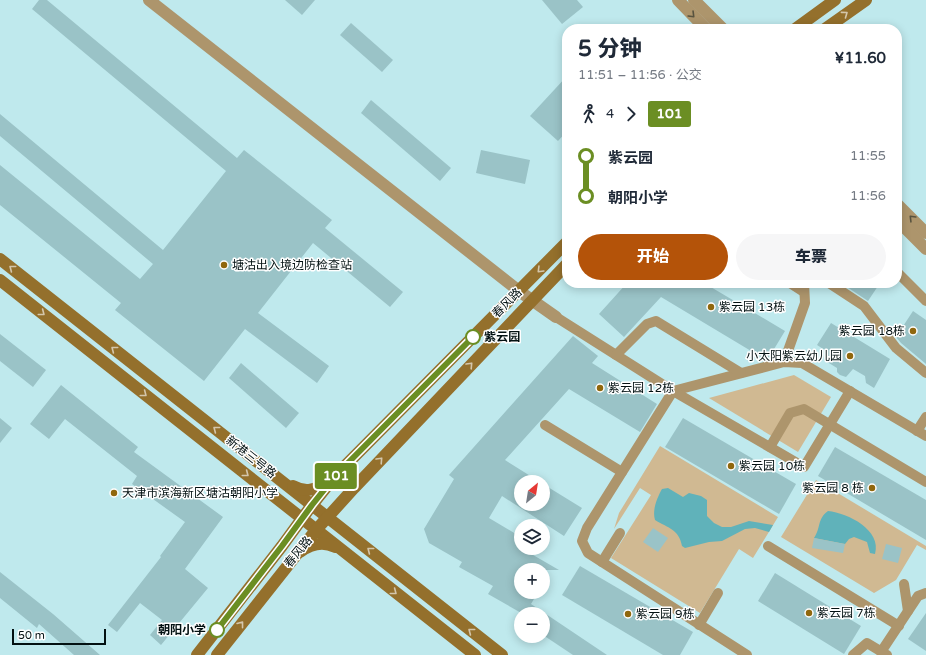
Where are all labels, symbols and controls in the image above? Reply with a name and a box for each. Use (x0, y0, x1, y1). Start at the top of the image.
one-way arrow (687, 10, 695, 17)
one-way arrow (841, 12, 848, 19)
text: 5 分钟 (578, 36, 642, 62)
text: ¥11.60 (835, 49, 886, 67)
text: 11:51 – 11:56 · 公交 (578, 67, 702, 83)
icon: walk (578, 103, 600, 125)
icon: forward (620, 103, 642, 125)
text: 101 (656, 105, 683, 122)
text: 4 (606, 106, 614, 122)
text: 11:55 (850, 148, 886, 164)
text: 紫云园 (608, 149, 653, 167)
text: 11:56 (850, 188, 886, 204)
text: 朝阳小学 (608, 189, 668, 207)
one-way arrow (909, 215, 916, 223)
button: 开始 (578, 234, 728, 280)
button: 车票 (736, 234, 886, 280)
place label: 塘沽出入境边防检查站 (232, 258, 352, 272)
marker: 塘沽出入境边防检查站 (219, 260, 229, 270)
one-way arrow (537, 265, 545, 273)
one-way arrow (9, 266, 16, 273)
street label: 春风路 (489, 285, 525, 321)
place label: 紫云园 13栋 (719, 300, 785, 314)
marker: 紫云园 13栋 (706, 302, 716, 312)
one-way arrow (37, 308, 44, 315)
place label: 紫云园 18栋 (839, 324, 905, 338)
marker: 紫云园 18栋 (908, 326, 918, 336)
marker: 紫云园 (465, 329, 481, 345)
place label: 紫云园 (484, 330, 520, 344)
one-way arrow (111, 346, 118, 353)
place label: 小太阳紫云幼儿园 (746, 349, 842, 363)
marker: 小太阳紫云幼儿园 (845, 351, 855, 361)
one-way arrow (465, 363, 472, 370)
place label: 紫云园 12栋 (608, 381, 674, 395)
marker: 紫云园 12栋 (595, 383, 605, 393)
one-way arrow (139, 389, 146, 396)
one-way arrow (213, 427, 220, 434)
street label: 新港三号路 (223, 433, 279, 481)
one-way arrow (376, 457, 383, 465)
place label: 紫云园 10栋 (739, 459, 805, 473)
marker: 紫云园 10栋 (726, 461, 736, 471)
line badge: 101 (313, 463, 359, 489)
text: 101 (323, 467, 349, 484)
one-way arrow (241, 469, 248, 476)
north arrow (514, 475, 550, 511)
map controls (514, 475, 550, 643)
place label: 紫云园 8 栋 (802, 481, 864, 495)
marker: 紫云园 8 栋 (867, 483, 877, 493)
place label: 天津市滨海新区塘沽朝阳小学 (122, 486, 278, 500)
marker: 天津市滨海新区塘沽朝阳小学 (109, 488, 119, 498)
button: layers (514, 519, 550, 555)
street label: 春风路 (281, 534, 315, 570)
one-way arrow (367, 548, 374, 555)
button: + (514, 563, 550, 599)
one-way arrow (390, 587, 397, 594)
place label: 紫云园 7栋 (817, 606, 876, 620)
button: − (514, 607, 550, 643)
place label: 紫云园 9栋 (636, 607, 695, 621)
marker: 紫云园 7栋 (804, 608, 814, 618)
marker: 紫云园 9栋 (623, 609, 633, 619)
marker: 朝阳小学 (209, 622, 225, 638)
one-way arrow (237, 622, 244, 629)
place label: 朝阳小学 (158, 623, 206, 637)
scale bar (12, 627, 106, 646)
one-way arrow (469, 628, 476, 635)
text: 50 m (18, 629, 45, 642)

